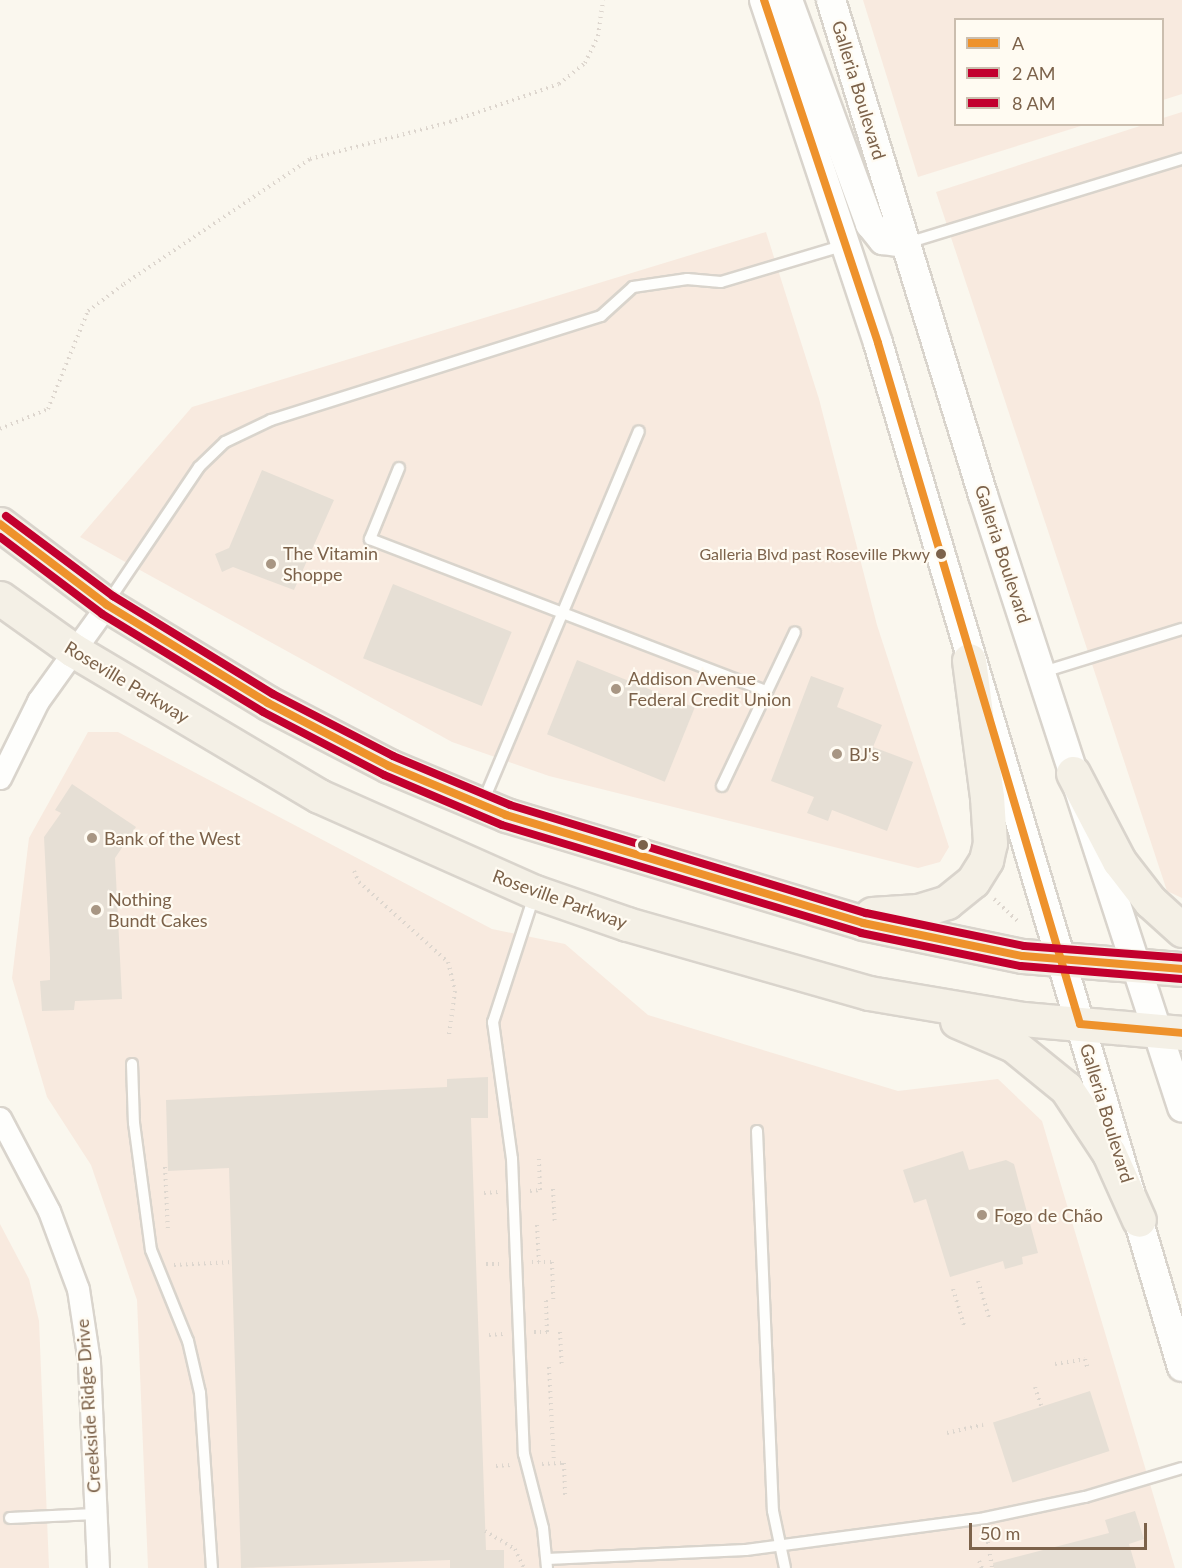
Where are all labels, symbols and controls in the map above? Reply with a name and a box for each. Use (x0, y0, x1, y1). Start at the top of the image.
street label: Galleria Boulevard (828, 18, 890, 162)
legend (954, 18, 1164, 126)
text: A (1012, 32, 1024, 54)
text: 2 AM (1012, 62, 1055, 84)
text: 8 AM (1012, 92, 1055, 114)
street label: Galleria Boulevard (970, 482, 1036, 626)
place label: The Vitamin Shoppe (283, 543, 379, 586)
place label: Galleria Blvd past Roseville Pkwy (699, 544, 930, 564)
marker: Galleria Blvd past Roseville Pkwy (935, 548, 947, 560)
marker: The Vitamin Shoppe (264, 557, 278, 571)
street label: Roseville Parkway (61, 636, 193, 728)
place label: Addison Avenue Federal Credit Union (628, 668, 791, 710)
marker: Addison Avenue Federal Credit Union (609, 682, 623, 696)
place label: BJ's (849, 743, 879, 765)
marker: BJ's (830, 747, 844, 761)
place label: Bank of the West (104, 827, 241, 849)
marker: Bank of the West (85, 831, 99, 845)
unlabelled marker (637, 839, 649, 851)
street label: Roseville Parkway (490, 865, 630, 933)
place label: Nothing Bundt Cakes (108, 889, 208, 932)
marker: Nothing Bundt Cakes (89, 903, 103, 917)
street label: Galleria Boulevard (1076, 1041, 1138, 1185)
place label: Fogo de Chão (994, 1204, 1103, 1226)
marker: Fogo de Chão (975, 1208, 989, 1222)
street label: Creekside Ridge Drive (71, 1318, 105, 1494)
scale bar (972, 1511, 1150, 1549)
text: 50 m (980, 1522, 1020, 1544)

